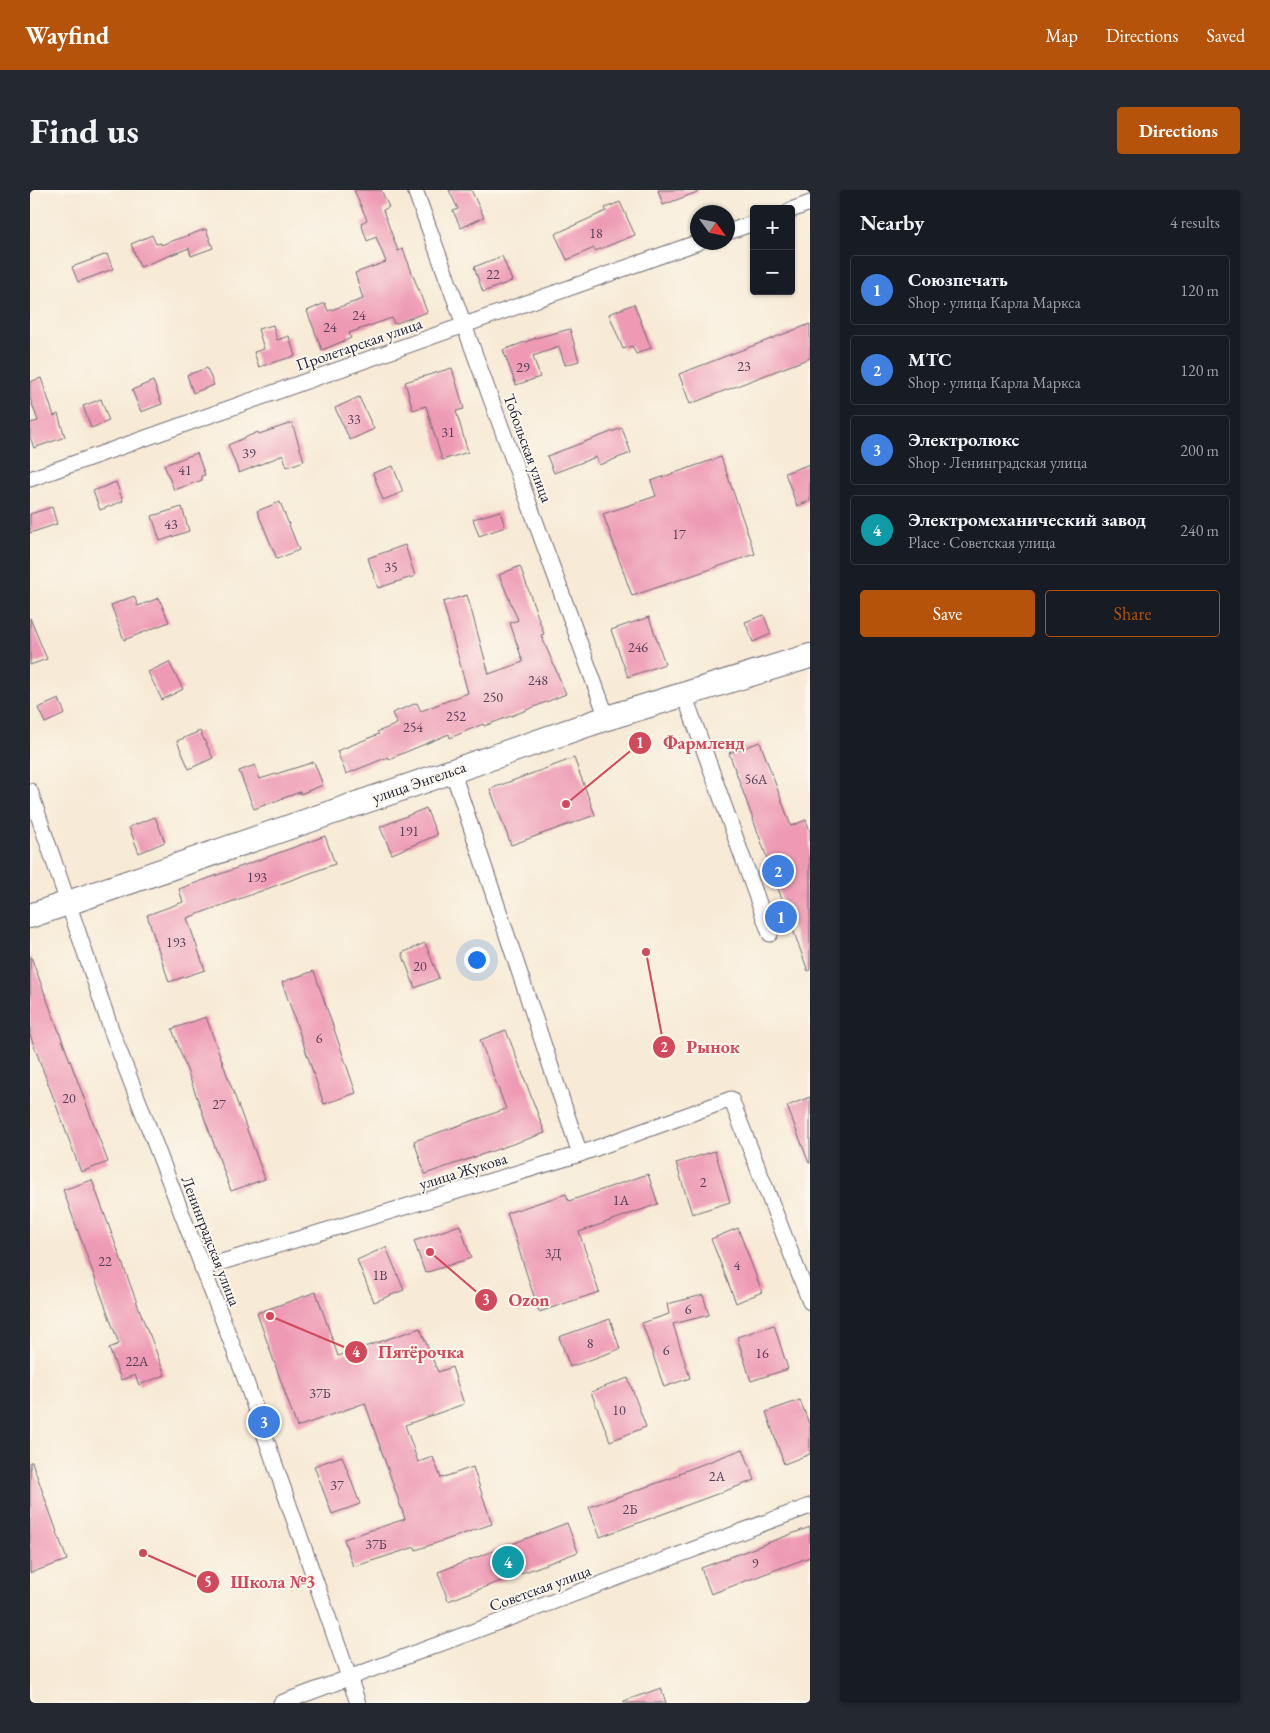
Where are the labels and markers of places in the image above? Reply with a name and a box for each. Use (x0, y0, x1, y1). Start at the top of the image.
callout: Фармленд (628, 726, 755, 759)
pin: 2 (762, 852, 794, 890)
pin: 1 (765, 898, 797, 936)
callout: Рынок (651, 1030, 750, 1063)
callout: Ozon (473, 1283, 559, 1316)
callout: Пятёрочка (343, 1335, 474, 1368)
pin: 3 (248, 1403, 280, 1441)
pin: 4 (492, 1543, 524, 1581)
callout: Школа №3 (196, 1565, 326, 1598)

